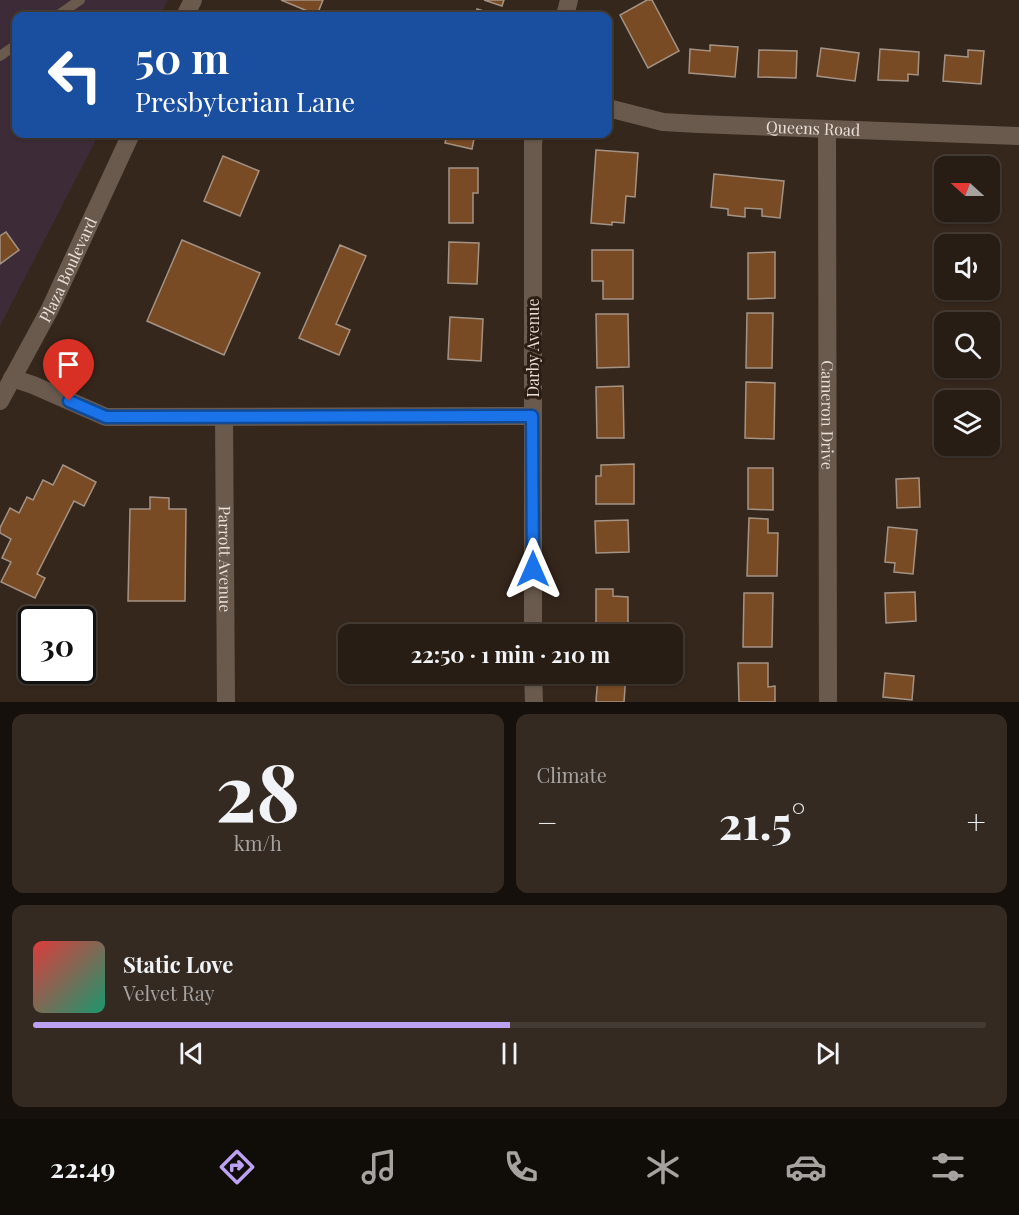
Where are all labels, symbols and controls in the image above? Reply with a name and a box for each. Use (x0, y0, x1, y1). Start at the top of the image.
text: 50 m (135, 29, 229, 85)
icon: left (36, 36, 114, 114)
text: Presbyterian Lane (135, 83, 355, 119)
street label: Queens Road (766, 116, 861, 140)
north arrow (934, 156, 1000, 222)
map controls (934, 156, 1000, 456)
street label: Plaza Boulevard (34, 214, 101, 326)
button: sound (934, 234, 1000, 300)
street label: Darby Avenue (522, 298, 543, 398)
button: search (934, 312, 1000, 378)
pin (43, 339, 94, 401)
icon: arrive (52, 348, 85, 381)
street label: Cameron Drive (817, 360, 839, 470)
button: layers (934, 390, 1000, 456)
street label: Parrott Avenue (215, 506, 236, 612)
position arrow (501, 537, 565, 601)
speed limit sign: 30 (18, 606, 96, 684)
text: 22:50 · 1 min · 210 m (411, 639, 610, 669)
text: 28 (215, 738, 300, 842)
text: Climate (537, 761, 607, 788)
text: 21.5° (719, 791, 806, 851)
text: − (537, 799, 558, 843)
text: + (967, 799, 986, 843)
text: km/h (234, 829, 282, 856)
text: Static Love (123, 949, 233, 979)
text: Velvet Ray (123, 979, 215, 1006)
icon: previous (175, 1037, 208, 1070)
icon: pause (493, 1037, 526, 1070)
icon: next (811, 1037, 844, 1070)
icon: directions (216, 1146, 258, 1188)
icon: music (358, 1146, 400, 1188)
icon: phone (500, 1146, 542, 1188)
icon: climate (642, 1146, 684, 1188)
icon: car (785, 1146, 827, 1188)
icon: filters (927, 1146, 969, 1188)
text: 22:49 (50, 1149, 115, 1185)

